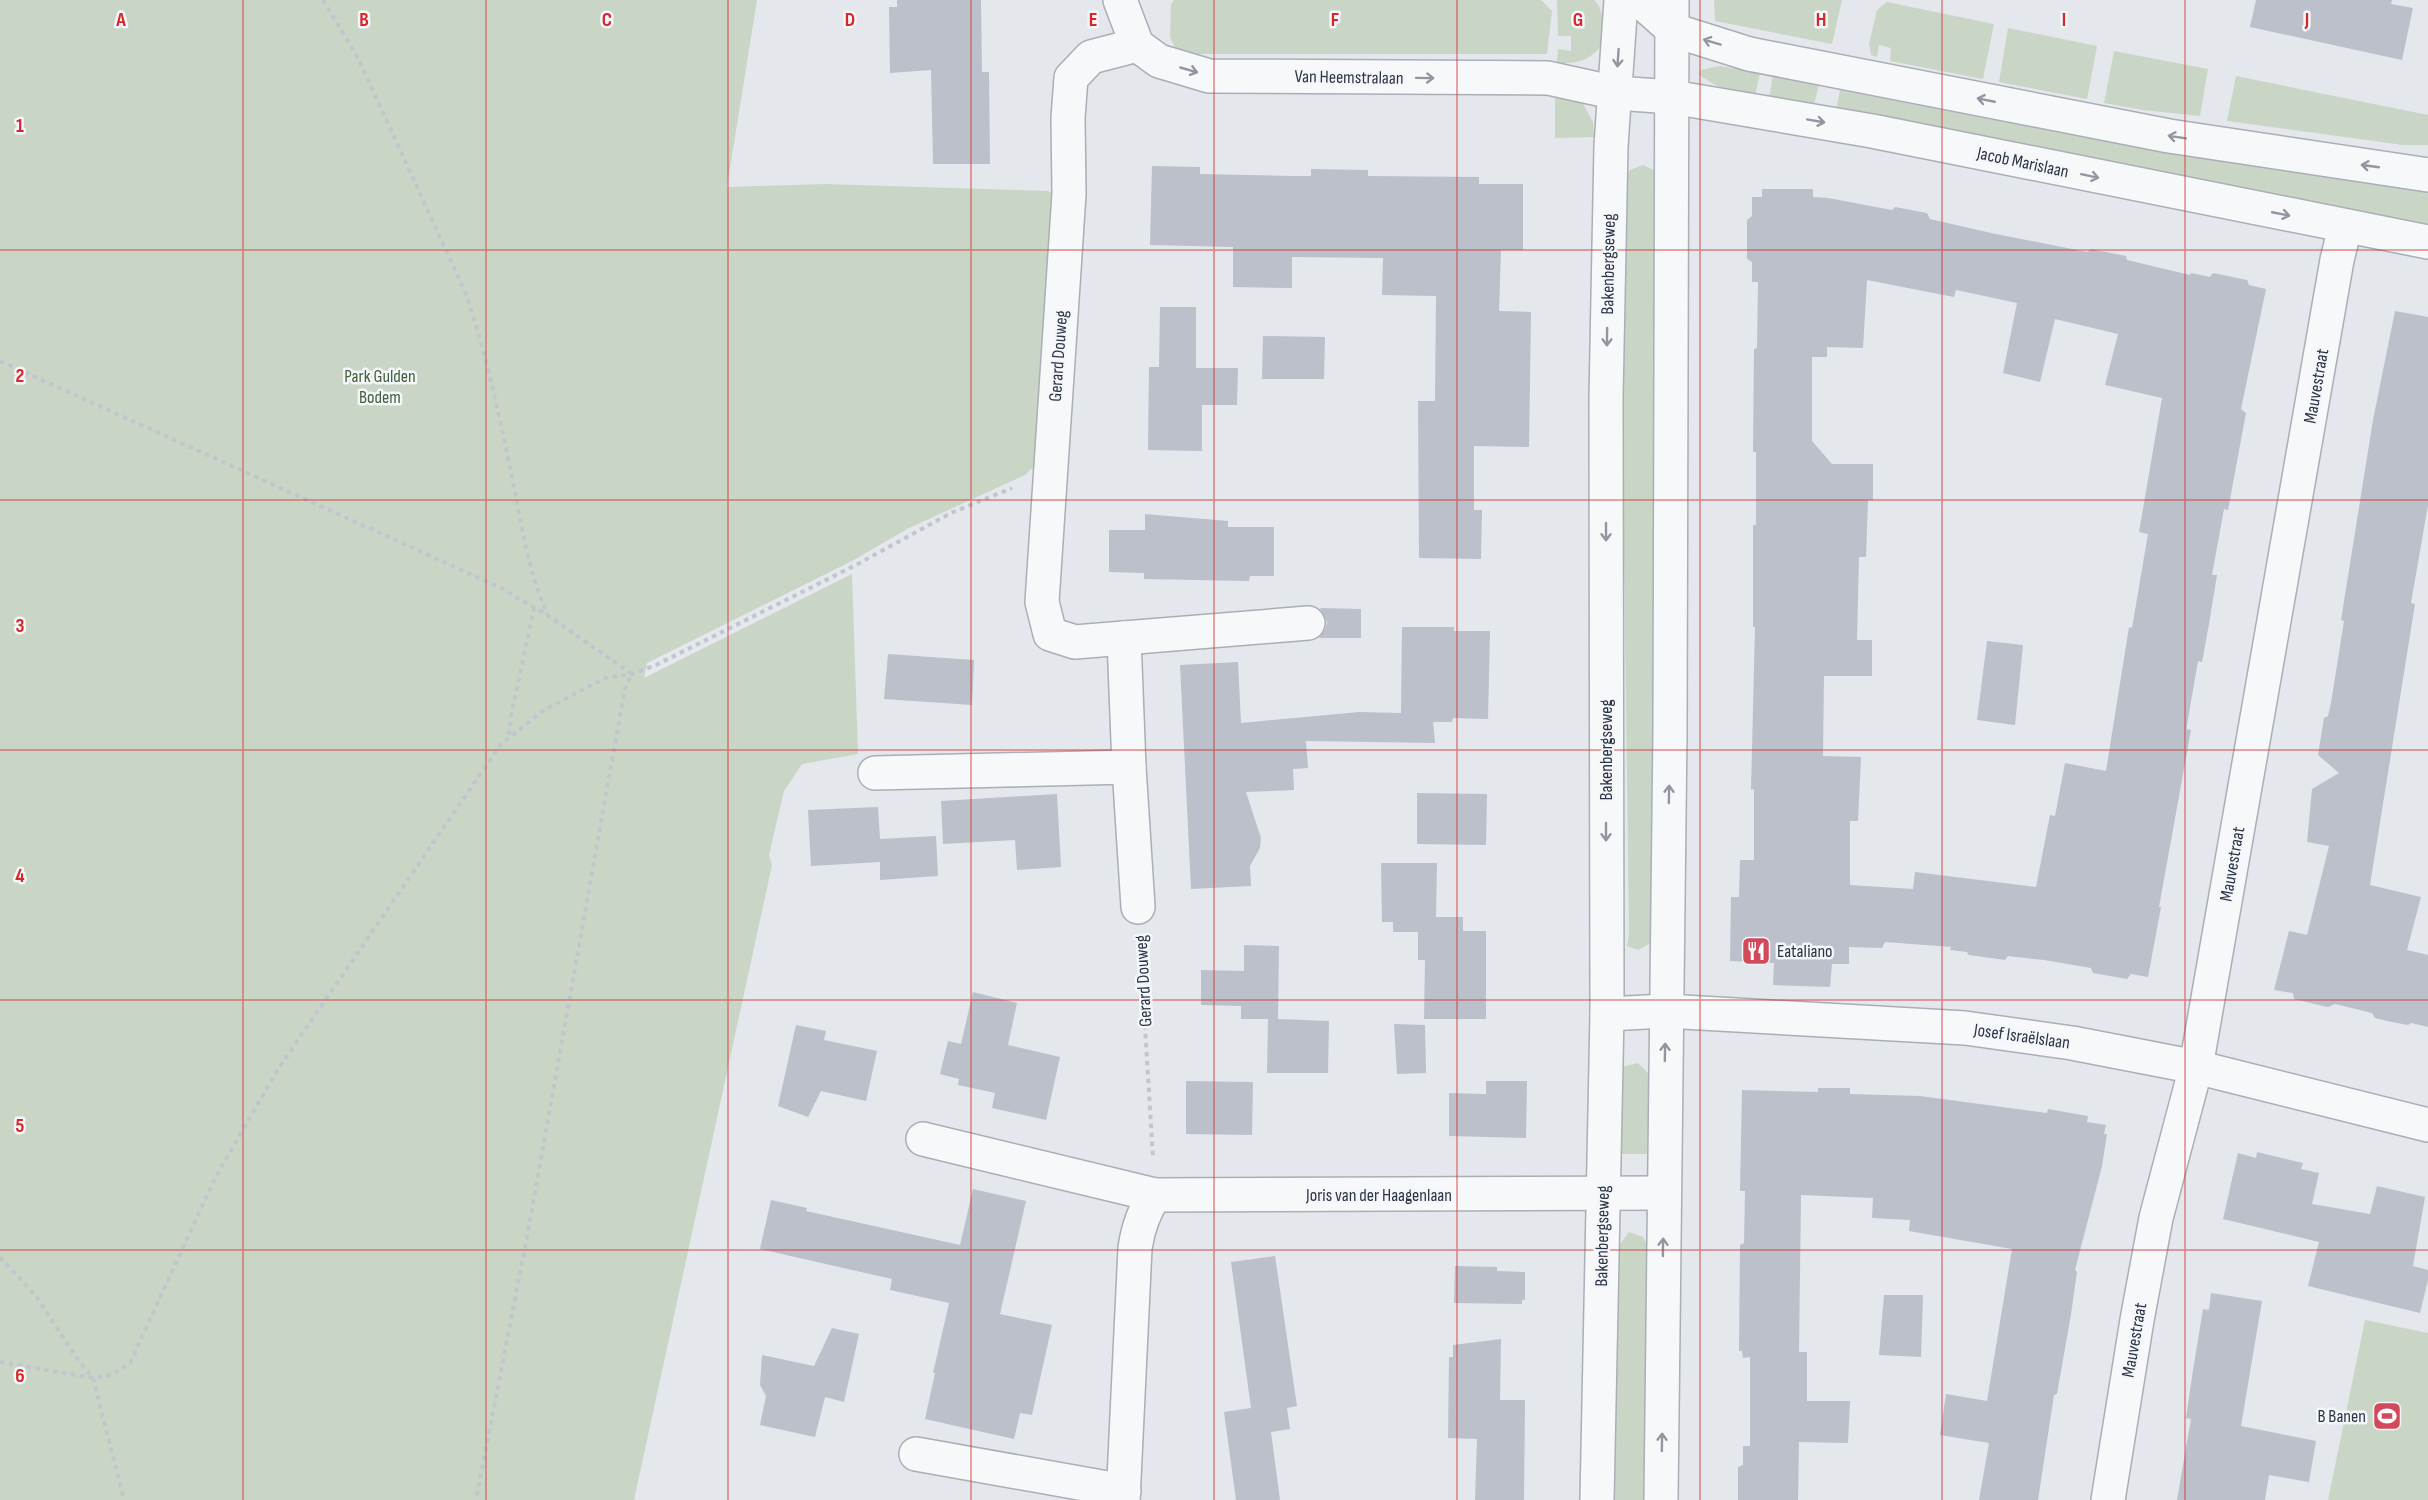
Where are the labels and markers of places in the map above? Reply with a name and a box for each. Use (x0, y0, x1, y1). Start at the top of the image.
restaurant icon: Eataliano (1740, 935, 1772, 967)
place label: Eataliano (1777, 941, 1833, 962)
sports icon: B Banen (2371, 1400, 2403, 1432)
place label: B Banen (2317, 1406, 2366, 1427)

